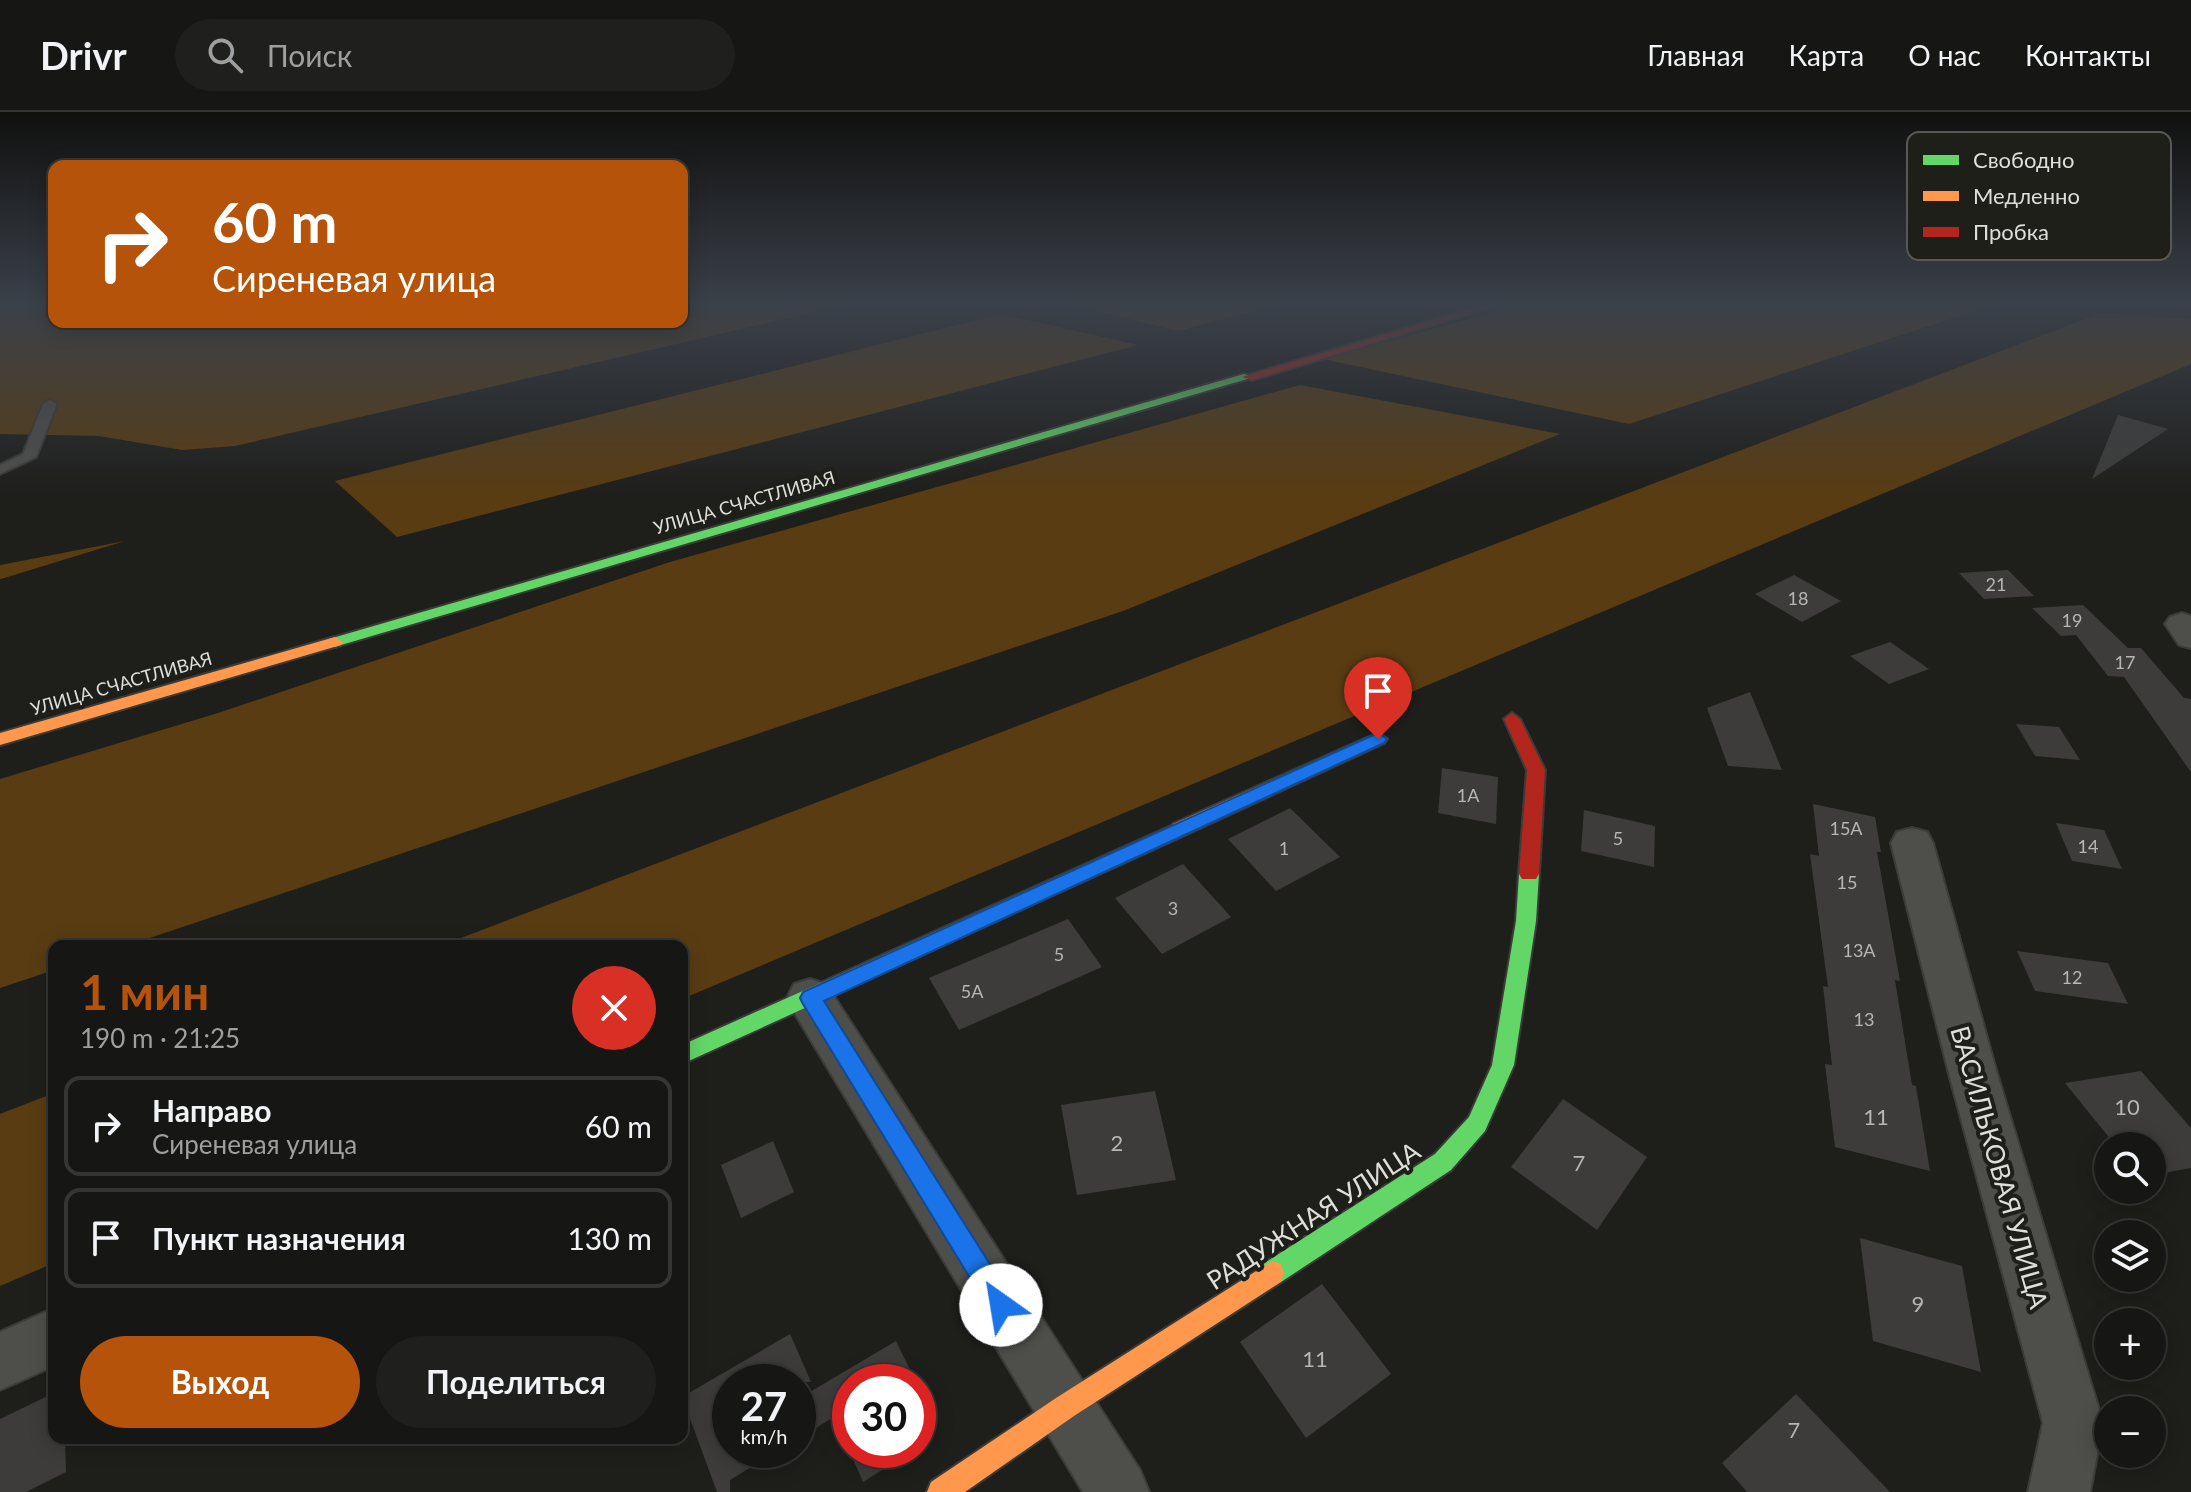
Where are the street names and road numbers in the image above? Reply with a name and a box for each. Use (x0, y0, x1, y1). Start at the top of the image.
street label: УЛИЦА СЧАСТЛИВАЯ (651, 466, 837, 538)
street label: УЛИЦА СЧАСТЛИВАЯ (28, 647, 214, 719)
street label: ВАСИЛЬКОВАЯ УЛИЦА (1944, 1022, 2056, 1312)
street label: РАДУЖНАЯ УЛИЦА (1200, 1134, 1426, 1296)

